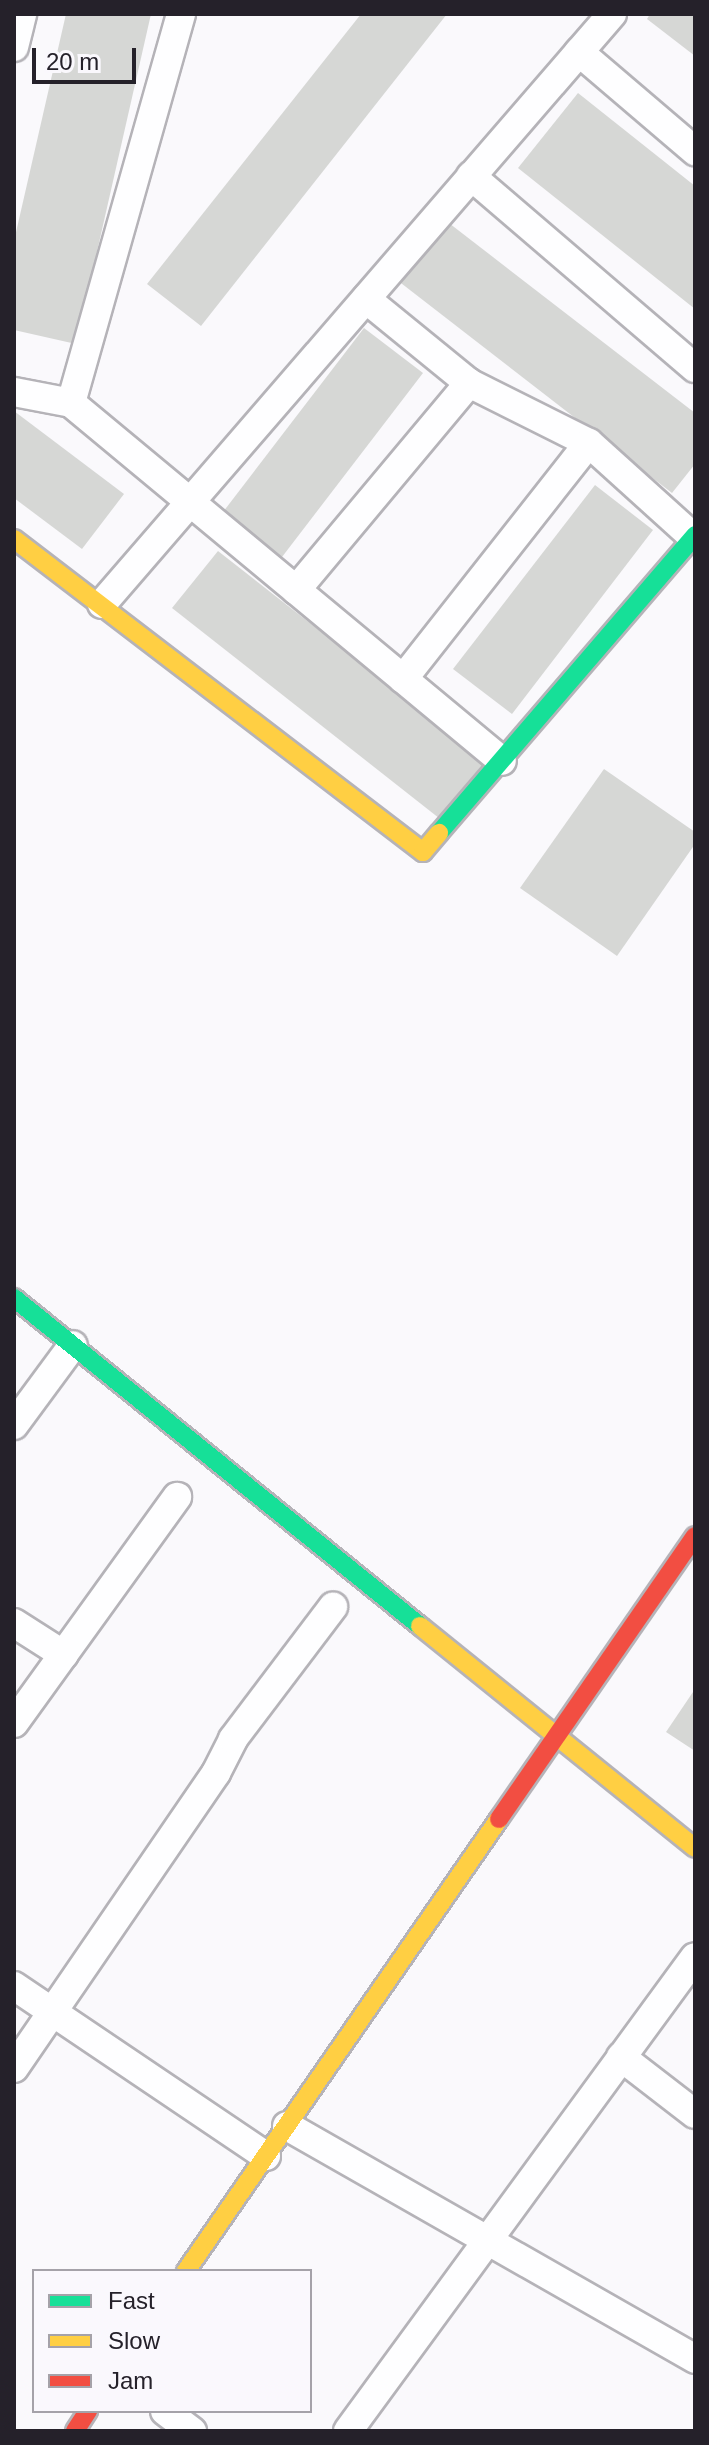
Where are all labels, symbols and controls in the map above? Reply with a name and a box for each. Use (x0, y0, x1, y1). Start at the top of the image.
scale bar (36, 32, 140, 82)
text: 20 m (46, 48, 99, 75)
legend (32, 2269, 312, 2413)
text: Fast (108, 2287, 155, 2314)
text: Slow (108, 2327, 160, 2354)
text: Jam (108, 2367, 153, 2394)

